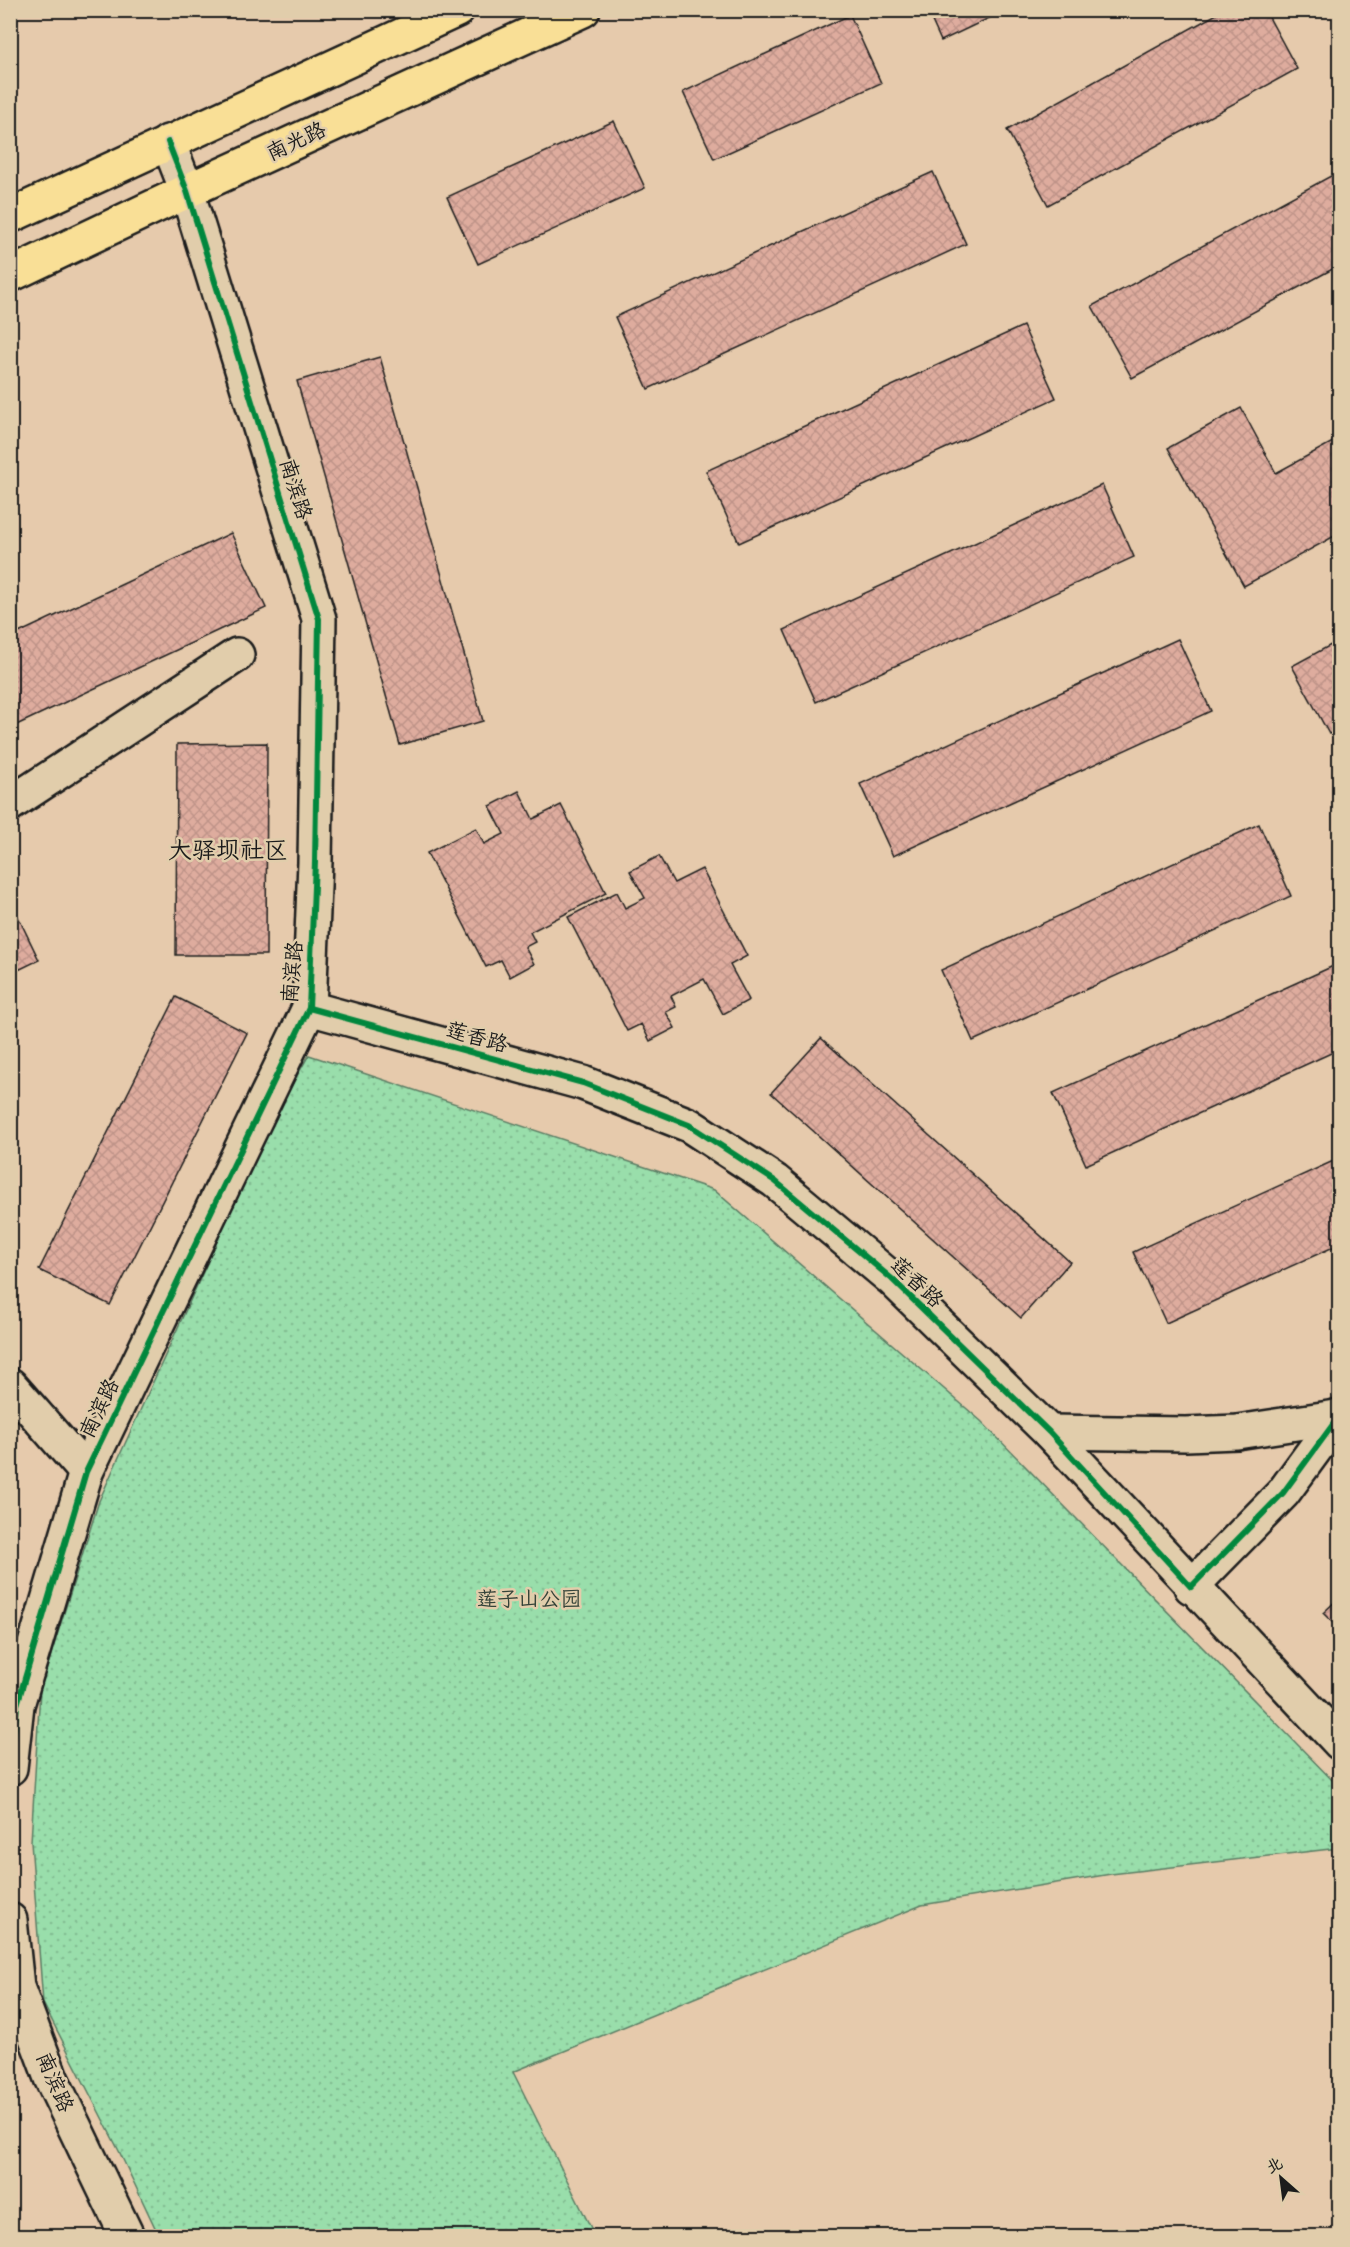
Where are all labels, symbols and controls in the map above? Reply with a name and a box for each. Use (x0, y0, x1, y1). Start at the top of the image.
street label: 南光路 (259, 110, 333, 172)
street label: 南滨路 (269, 453, 323, 525)
district label: 大驿坝社区 (168, 829, 288, 871)
street label: 南滨路 (270, 939, 314, 1005)
street label: 莲香路 (442, 1010, 512, 1064)
street label: 莲香路 (881, 1247, 953, 1317)
street label: 南滨路 (68, 1371, 130, 1445)
park label: 莲子山公园 (477, 1580, 582, 1618)
street label: 南滨路 (25, 2046, 85, 2118)
north arrow (1251, 2148, 1311, 2208)
text: 北 (1260, 2149, 1288, 2182)

